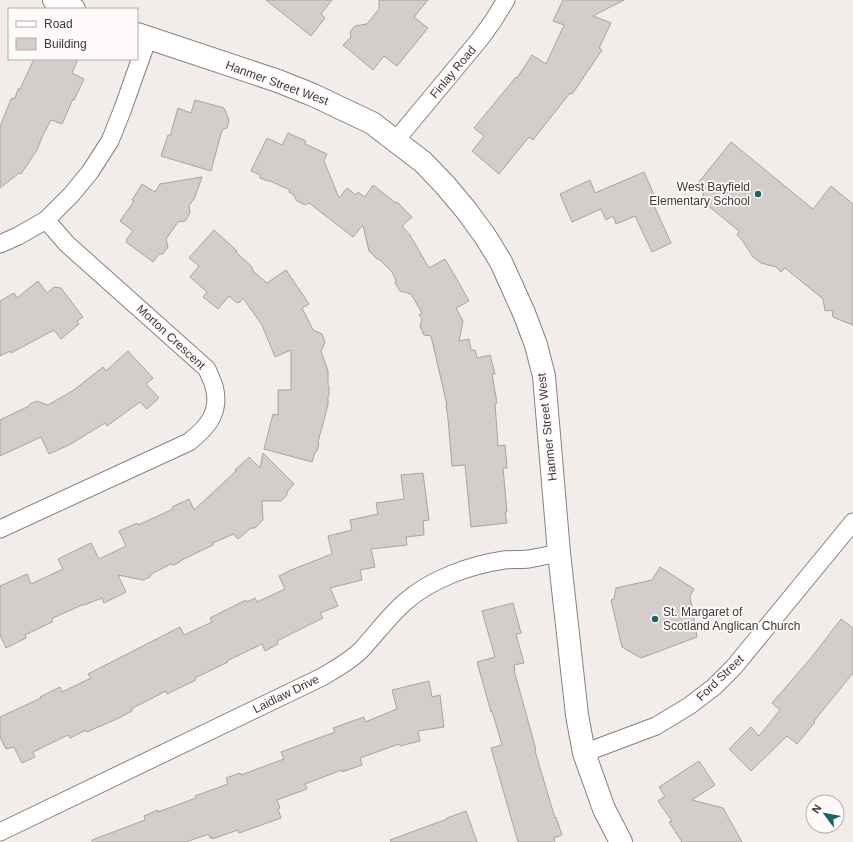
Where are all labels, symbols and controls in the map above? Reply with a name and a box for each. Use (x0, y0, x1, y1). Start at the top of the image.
legend (8, 8, 138, 60)
text: Road (44, 17, 73, 31)
text: Building (44, 37, 87, 51)
street label: Finlay Road (427, 43, 479, 101)
street label: Hanmer Street West (224, 58, 331, 108)
place label: West Bayfield Elementary School (649, 180, 750, 208)
marker: West Bayfield Elementary School (753, 189, 763, 199)
street label: Morton Crescent (134, 302, 209, 373)
street label: Hanmer Street West (534, 372, 560, 482)
place label: St. Margaret of Scotland Anglican Church (663, 605, 800, 633)
marker: St. Margaret of Scotland Anglican Church (650, 614, 660, 624)
street label: Ford Street (694, 652, 747, 704)
street label: Laidlaw Drive (251, 672, 322, 716)
north arrow (805, 794, 845, 834)
text: N (809, 802, 824, 815)

